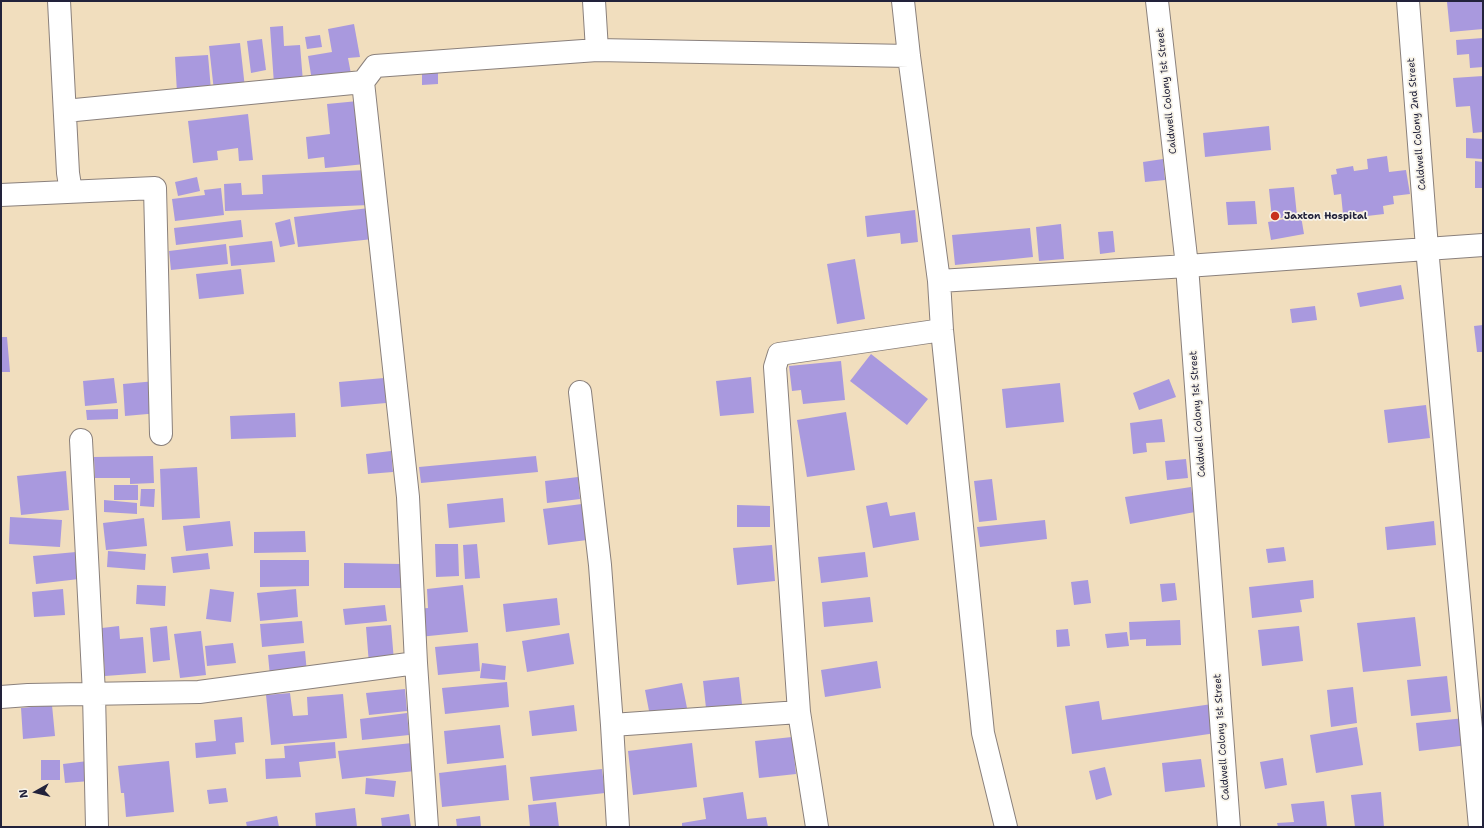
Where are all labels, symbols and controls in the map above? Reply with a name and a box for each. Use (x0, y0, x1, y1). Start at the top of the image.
street label: Caldwell Colony 1st Street (1154, 27, 1180, 155)
street label: Caldwell Colony 2nd Street (1405, 57, 1429, 191)
marker: Jaxton Hospital (1269, 210, 1281, 222)
place label: Jaxton Hospital (1284, 210, 1367, 222)
street label: Caldwell Colony 1st Street (1188, 350, 1208, 478)
street label: Caldwell Colony 1st Street (1212, 673, 1232, 801)
north arrow (16, 772, 56, 812)
text: N (16, 788, 32, 799)

